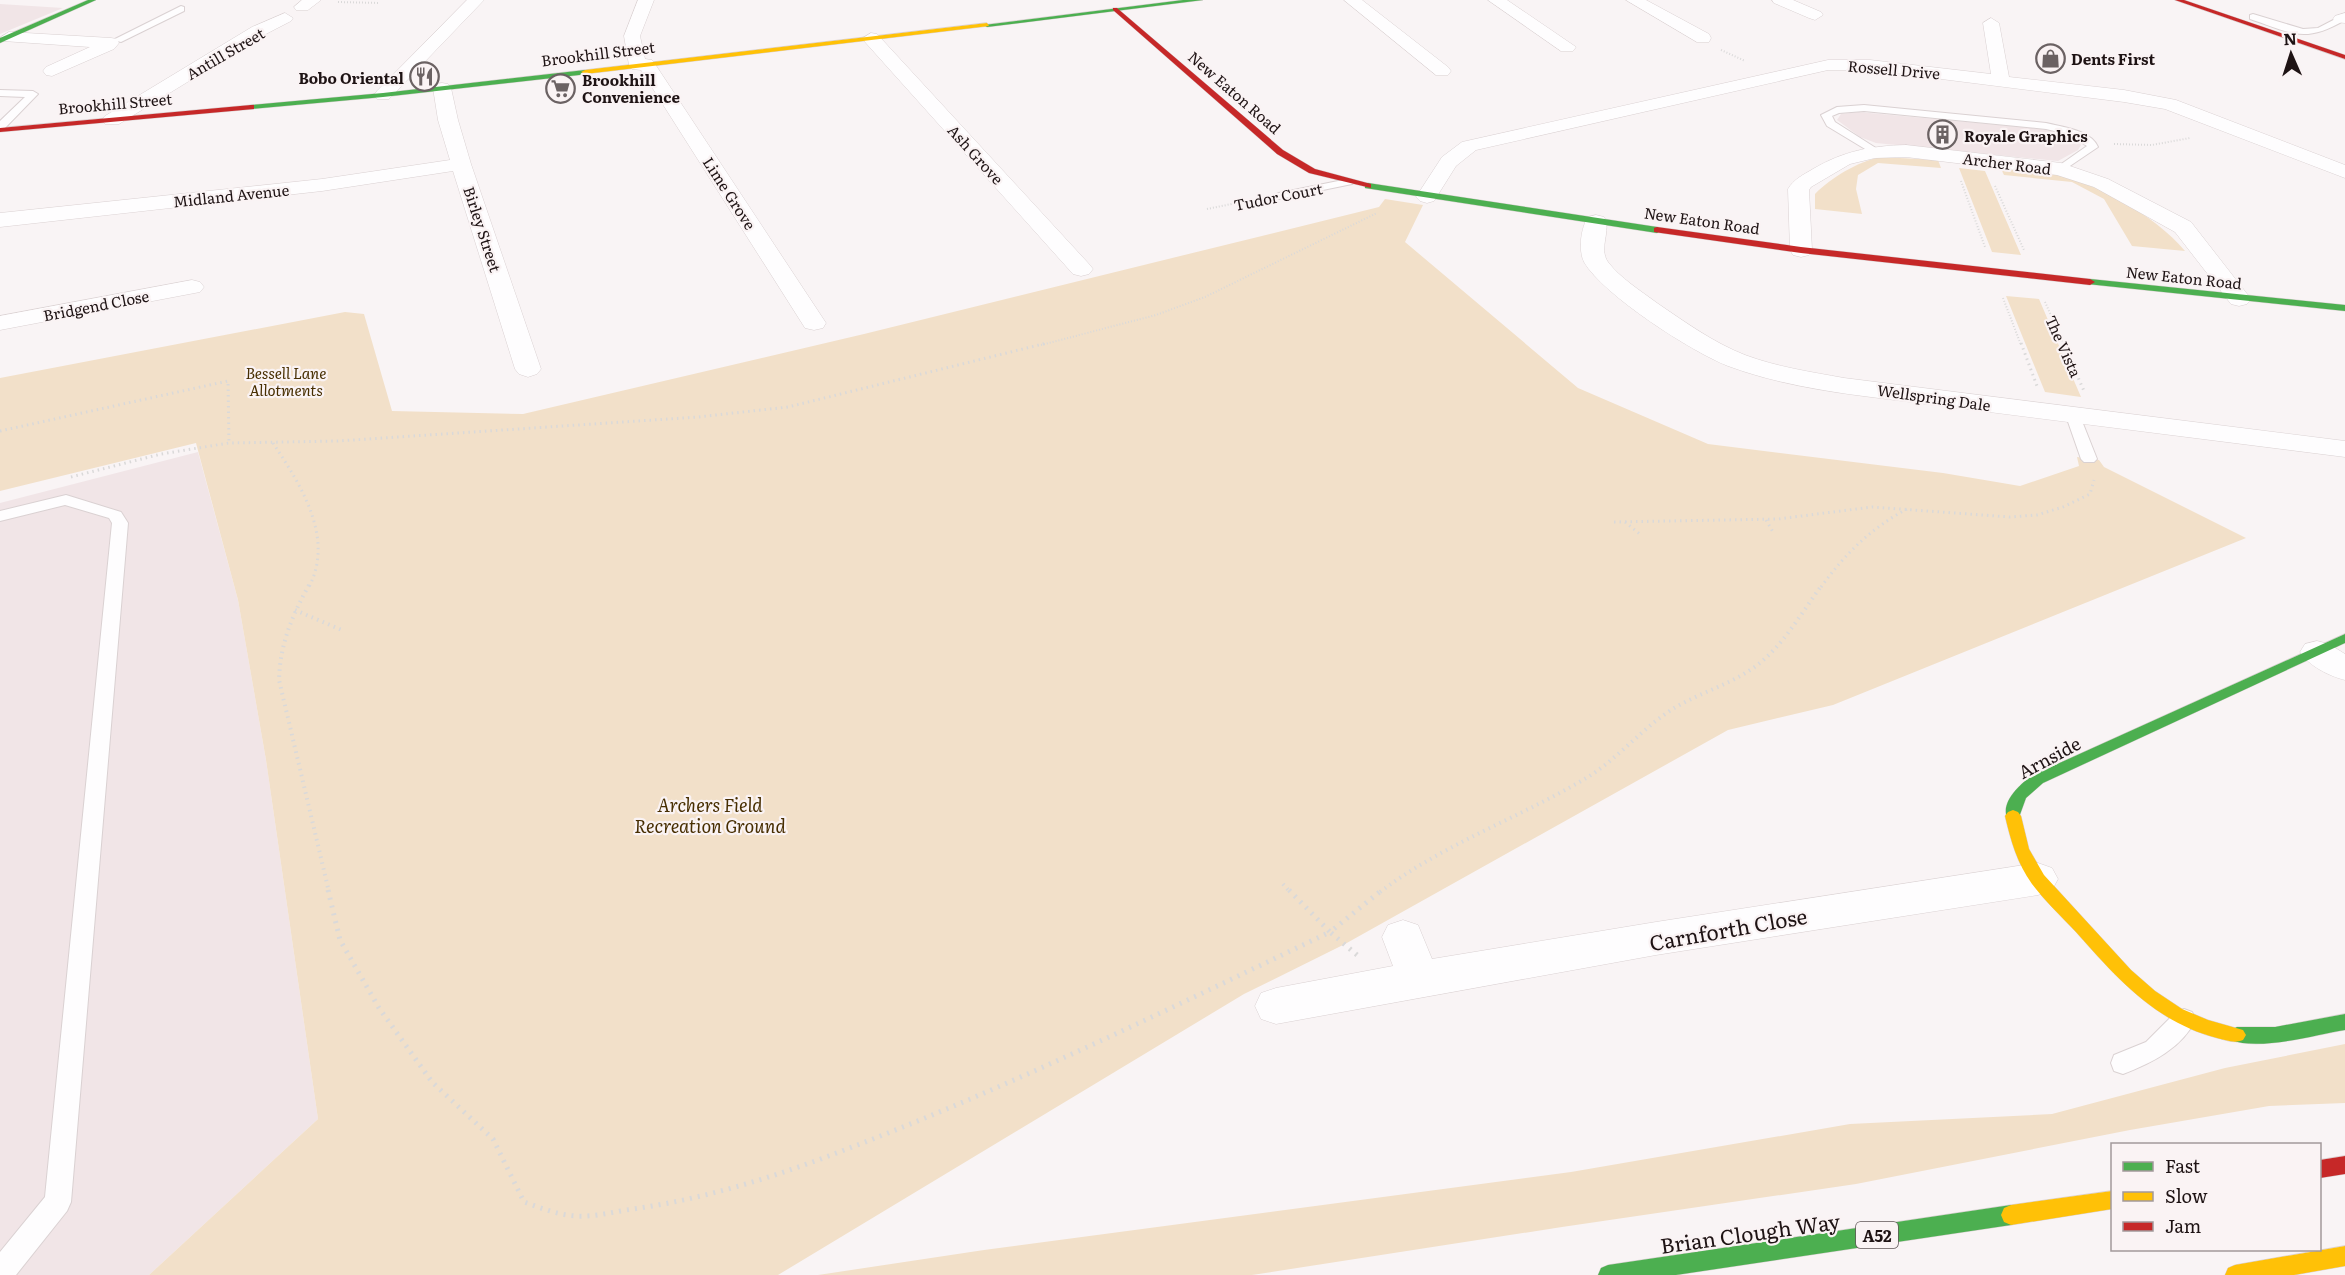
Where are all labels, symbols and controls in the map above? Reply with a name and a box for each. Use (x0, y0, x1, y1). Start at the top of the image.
street label: Antill Street (181, 21, 269, 85)
north arrow (2261, 24, 2321, 84)
text: N (2283, 26, 2298, 50)
street label: Brookhill Street (540, 35, 656, 71)
shop icon: Dents First (2034, 42, 2066, 74)
street label: New Eaton Road (1184, 45, 1286, 139)
place label: Dents First (2071, 47, 2155, 70)
street label: Rossell Drive (1847, 54, 1941, 85)
restaurant icon: Bobo Oriental (409, 61, 441, 93)
place label: Bobo Oriental (298, 66, 405, 89)
place label: Brookhill Convenience (582, 68, 680, 108)
supermarket icon: Brookhill Convenience (545, 72, 577, 104)
street label: Brookhill Street (57, 87, 173, 119)
street label: Ash Grove (943, 119, 1009, 189)
building icon: Royale Graphics (1927, 119, 1959, 151)
place label: Royale Graphics (1964, 124, 2088, 147)
street label: Archer Road (1961, 146, 2053, 180)
street label: Lime Grove (698, 152, 762, 234)
street label: Tudor Court (1232, 176, 1324, 216)
street label: Midland Avenue (172, 177, 290, 213)
street label: Birley Street (458, 183, 508, 275)
street label: New Eaton Road (1643, 201, 1761, 239)
street label: New Eaton Road (2125, 259, 2243, 295)
street label: Bridgend Close (41, 283, 151, 327)
street label: The Vista (2040, 311, 2088, 382)
park label: Bessell Lane Allotments (246, 361, 326, 401)
street label: Wellspring Dale (1876, 378, 1992, 416)
street label: Arnside (2013, 729, 2085, 785)
park label: Archers Field Recreation Ground (634, 791, 786, 839)
street label: Carnforth Close (1647, 899, 1809, 957)
legend (2111, 1143, 2321, 1251)
text: Fast (2165, 1152, 2201, 1179)
text: Slow (2165, 1182, 2208, 1209)
street label: Brian Clough Way (1658, 1204, 1843, 1260)
text: Jam (2165, 1212, 2201, 1239)
road number: A52 (1856, 1222, 1898, 1248)

